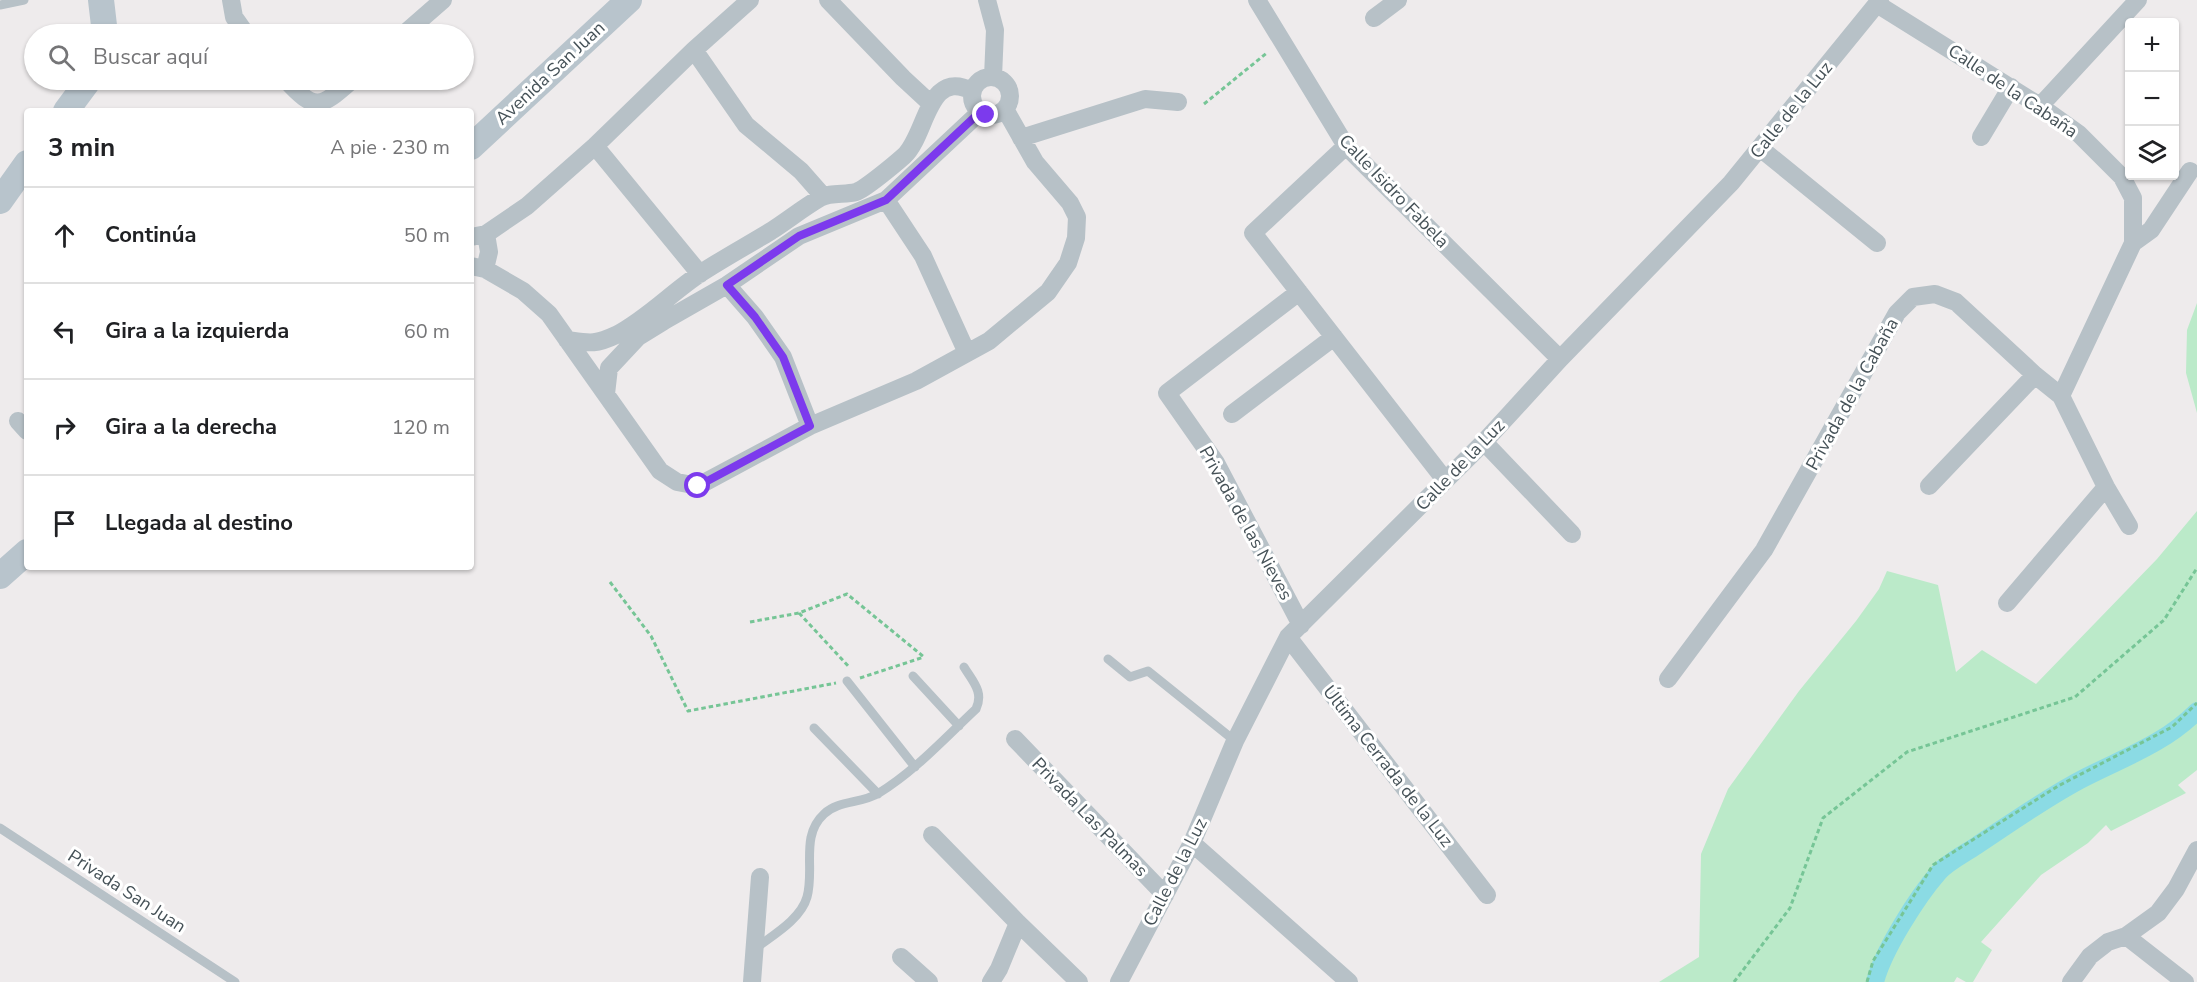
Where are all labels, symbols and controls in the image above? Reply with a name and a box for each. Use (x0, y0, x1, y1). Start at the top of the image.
street label: Avenida San Juan (490, 16, 610, 130)
map controls (2125, 18, 2179, 180)
button: + (2125, 18, 2179, 72)
search box (24, 24, 474, 90)
street label: Calle de la Cabaña (1943, 39, 2083, 143)
icon: search (45, 41, 78, 74)
text: Buscar aquí (93, 42, 208, 72)
street label: Calle de la Luz (1744, 56, 1838, 164)
button: − (2125, 72, 2179, 126)
route end (972, 101, 998, 127)
button: layers (2125, 126, 2179, 180)
street label: Calle Isidro Fabela (1334, 129, 1454, 253)
text: 3 min (48, 130, 115, 165)
text: A pie · 230 m (330, 134, 450, 161)
icon: ahead (48, 219, 81, 252)
text: Continúa (105, 220, 196, 250)
text: 50 m (404, 222, 450, 249)
street label: Privada de la Cabaña (1800, 314, 1904, 474)
icon: left (48, 315, 81, 348)
text: Gira a la izquierda (105, 316, 289, 346)
text: 60 m (404, 318, 450, 345)
icon: right (48, 411, 81, 444)
text: Gira a la derecha (105, 412, 277, 442)
text: 120 m (392, 414, 450, 441)
street label: Calle de la Luz (1410, 414, 1510, 516)
street label: Privada de las Nieves (1194, 442, 1298, 604)
route start (684, 472, 710, 498)
icon: arrive (48, 507, 81, 540)
text: Llegada al destino (105, 508, 293, 538)
street label: Última Cerrada de la Luz (1317, 680, 1459, 852)
street label: Privada Las Palmas (1027, 752, 1153, 882)
street label: Calle de la Luz (1137, 814, 1213, 930)
street label: Privada San Juan (63, 844, 191, 938)

